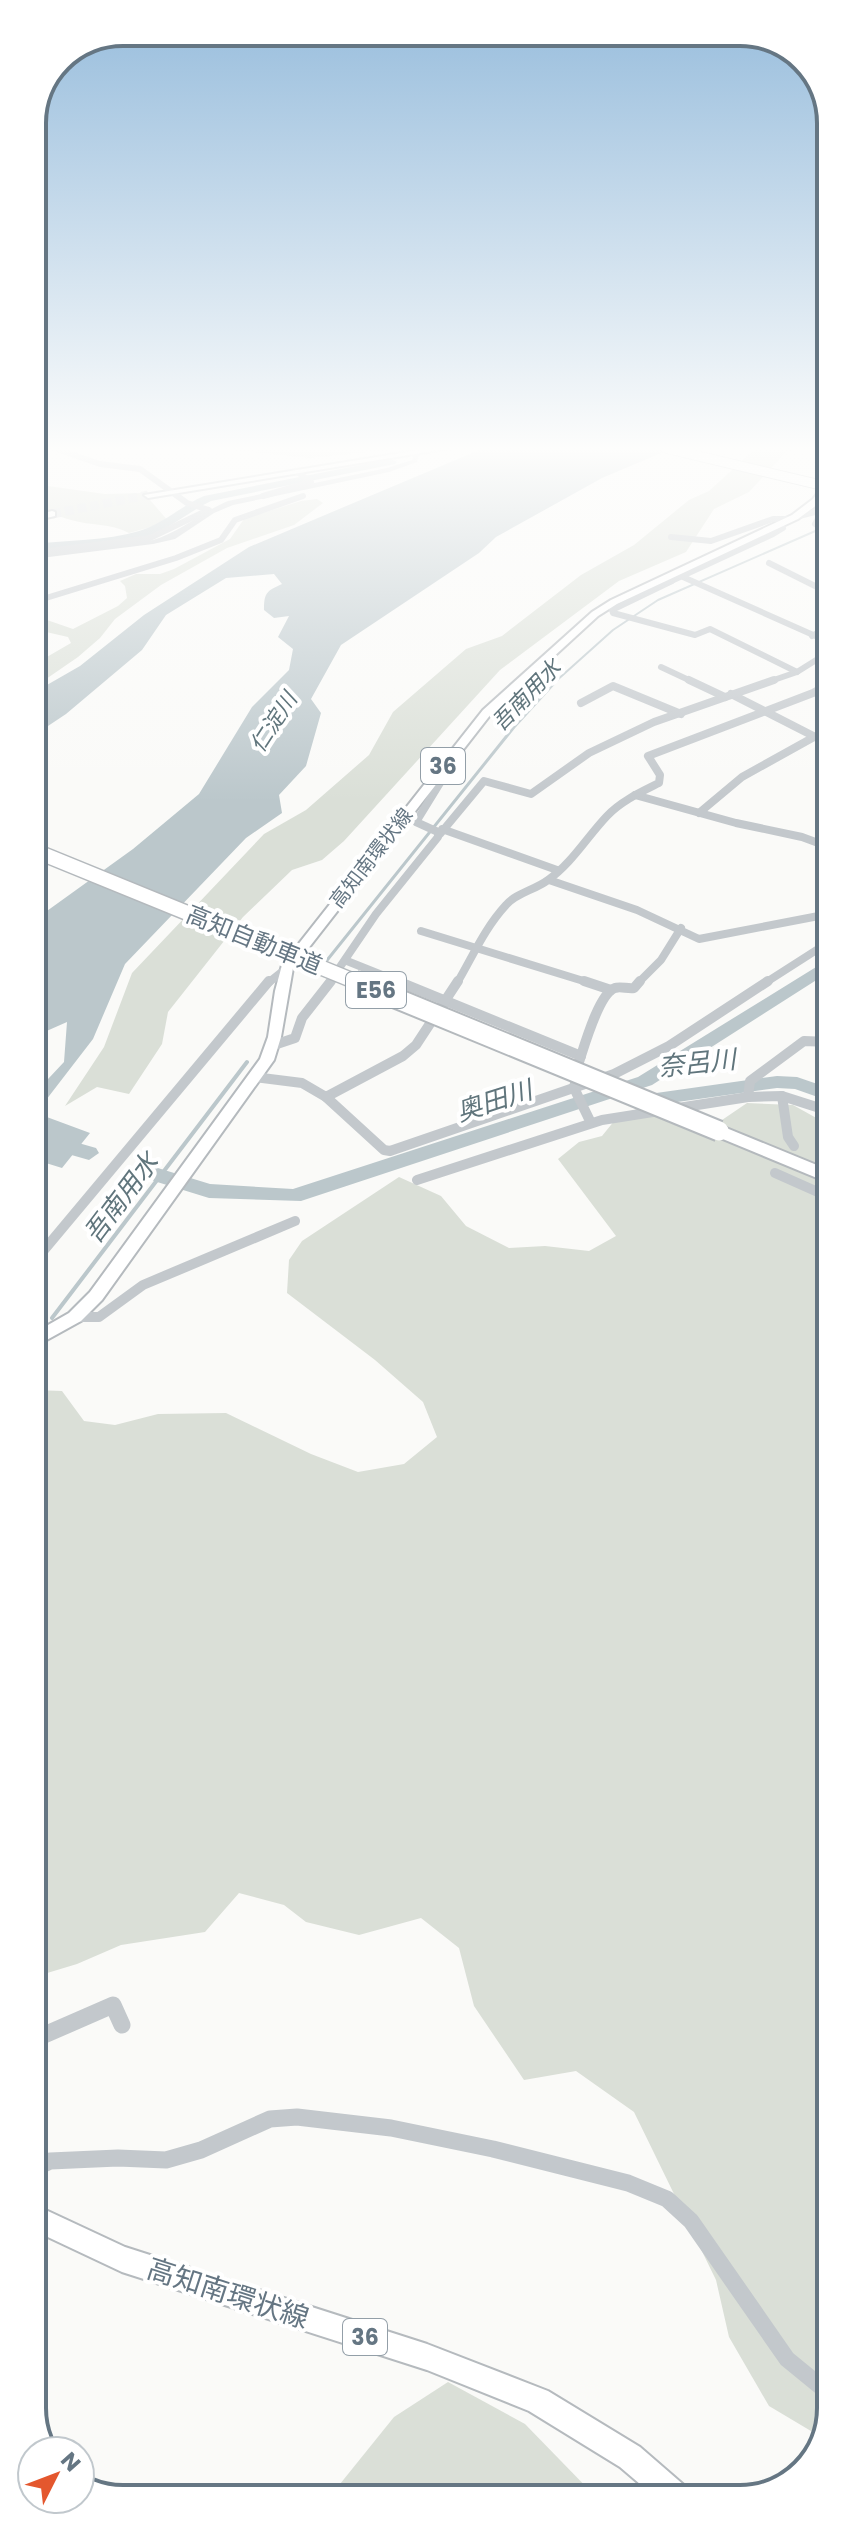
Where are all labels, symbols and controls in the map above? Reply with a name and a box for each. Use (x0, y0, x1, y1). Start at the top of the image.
water label: 吾南用水 (485, 651, 569, 738)
water label: 仁淀川 (242, 684, 305, 758)
road number: 36 (421, 748, 465, 784)
street label: 高知南環状線 (323, 802, 419, 914)
street label: 高知自動車道 (181, 897, 327, 982)
road number: E56 (346, 972, 406, 1008)
water label: 奈呂川 (656, 1041, 741, 1085)
water label: 奥田川 (451, 1071, 539, 1130)
water label: 吾南用水 (75, 1143, 168, 1250)
street label: 高知南環状線 (142, 2249, 314, 2338)
road number: 36 (343, 2319, 387, 2355)
north arrow (16, 2435, 96, 2515)
text: N (53, 2445, 88, 2478)

